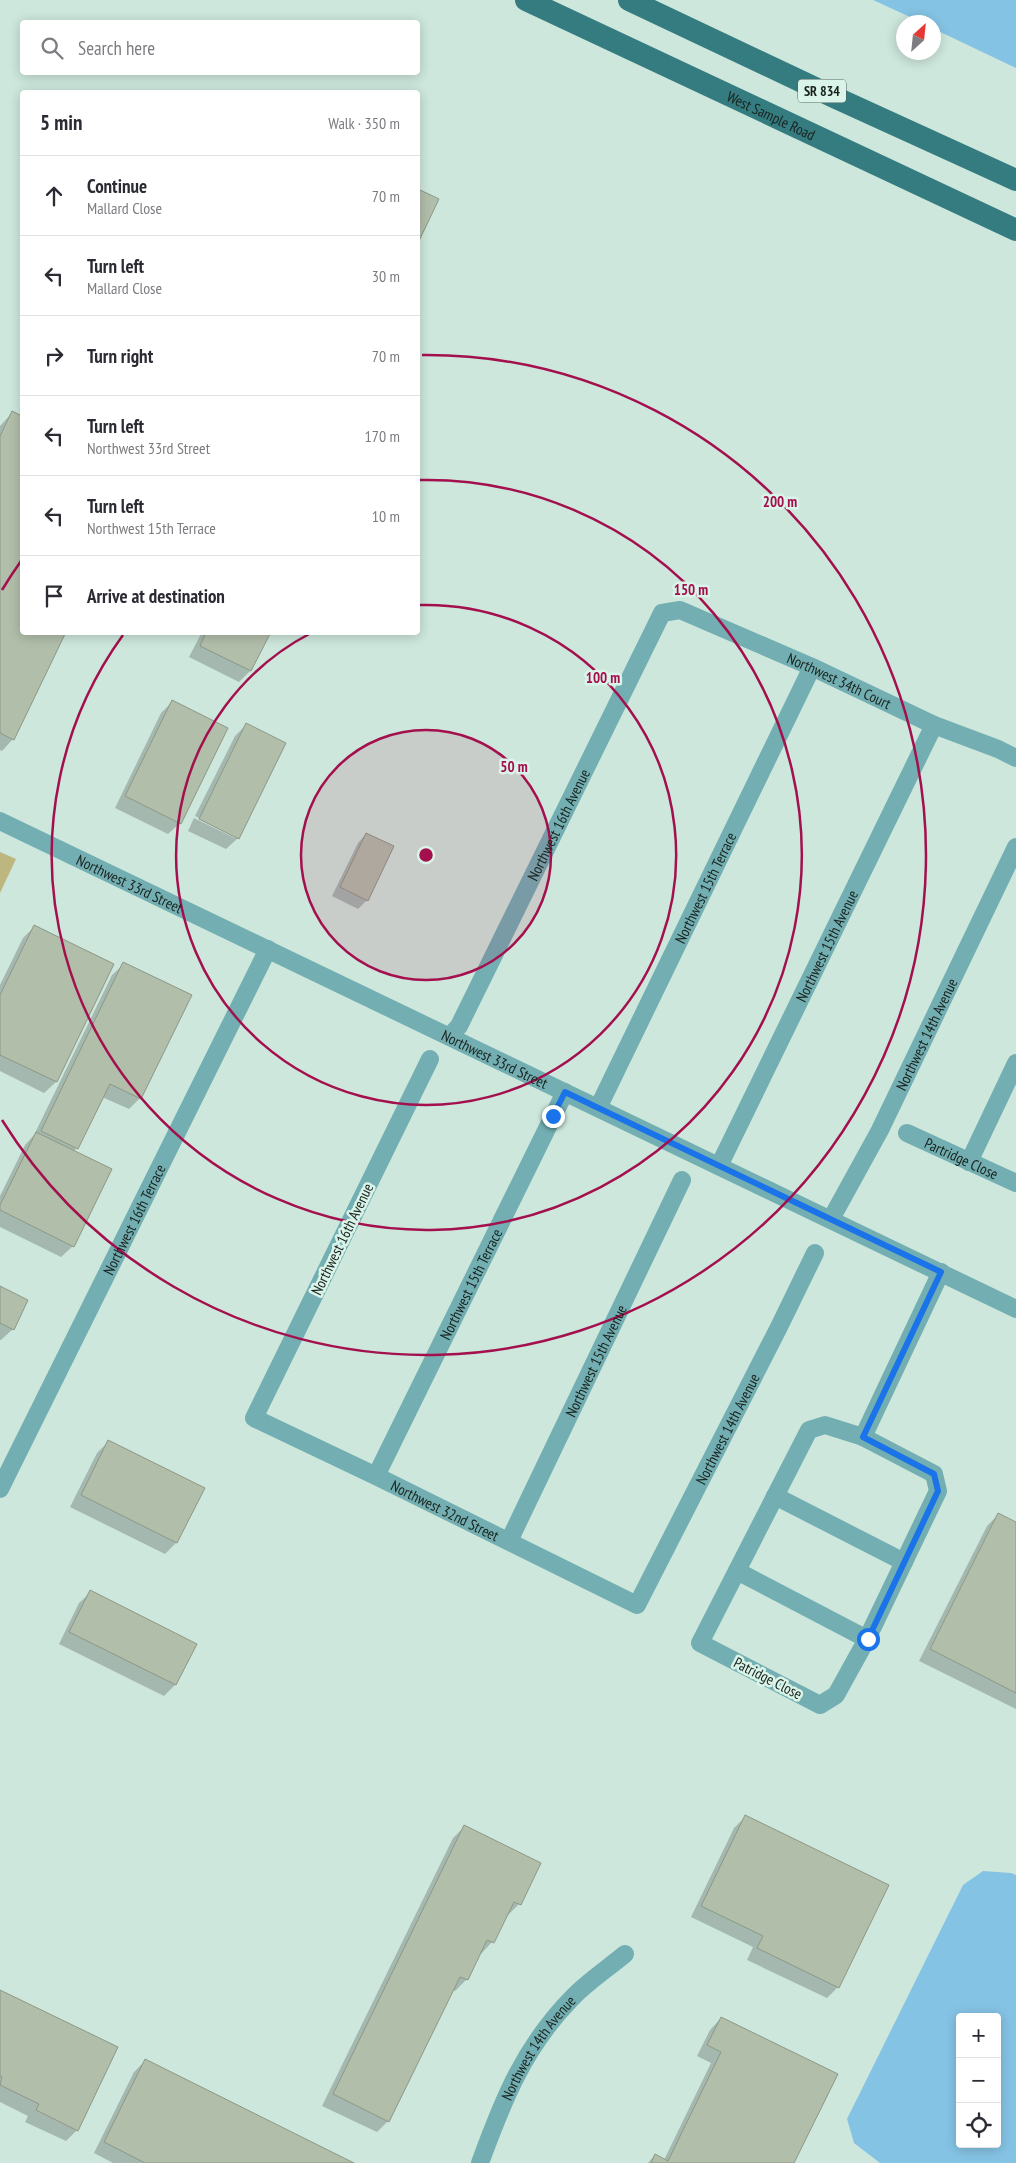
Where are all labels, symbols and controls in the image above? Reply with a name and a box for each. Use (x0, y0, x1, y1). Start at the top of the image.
north arrow (896, 15, 941, 60)
search box (20, 20, 420, 75)
icon: search (38, 34, 66, 62)
text: Search here (78, 36, 155, 60)
road number: SR 834 (798, 80, 846, 102)
street label: West Sample Road (724, 86, 819, 144)
text: 5 min (40, 109, 82, 136)
text: Walk · 350 m (328, 113, 400, 133)
text: Continue (87, 174, 147, 198)
icon: ahead (40, 182, 68, 210)
text: 70 m (372, 186, 400, 206)
text: Mallard Close (87, 198, 162, 218)
text: Turn left (87, 254, 144, 278)
icon: left (40, 262, 68, 290)
text: 30 m (372, 266, 400, 286)
text: Mallard Close (87, 278, 162, 298)
icon: right (40, 342, 68, 370)
text: Turn right (87, 344, 153, 368)
text: 70 m (372, 346, 400, 366)
text: Turn left (87, 414, 144, 438)
icon: left (40, 422, 68, 450)
text: 170 m (365, 426, 400, 446)
text: Northwest 33rd Street (87, 438, 210, 458)
text: 200 m (763, 492, 797, 511)
text: Turn left (87, 494, 144, 518)
icon: left (40, 502, 68, 530)
text: 10 m (372, 506, 400, 526)
text: Northwest 15th Terrace (87, 518, 216, 538)
text: 150 m (674, 580, 708, 599)
icon: arrive (40, 582, 68, 610)
text: Arrive at destination (87, 584, 225, 608)
street label: Northwest 34th Court (784, 648, 894, 713)
text: 100 m (586, 668, 620, 687)
text: 50 m (500, 757, 528, 776)
street label: Northwest 16th Avenue (523, 765, 594, 883)
street label: Northwest 15th Terrace (670, 829, 740, 946)
centre of rings (417, 846, 435, 864)
street label: Northwest 33rd Street (74, 850, 186, 917)
street label: Northwest 15th Avenue (791, 887, 862, 1005)
street label: Northwest 14th Avenue (891, 975, 961, 1093)
street label: Northwest 33rd Street (439, 1025, 551, 1092)
route end (542, 1105, 565, 1128)
street label: Partridge Close (922, 1133, 1001, 1183)
street label: Northwest 16th Terrace (98, 1161, 169, 1278)
street label: Northwest 16th Avenue (307, 1180, 377, 1298)
street label: Northwest 15th Terrace (435, 1225, 506, 1343)
street label: Northwest 15th Avenue (560, 1301, 630, 1420)
street label: Northwest 14th Avenue (691, 1370, 763, 1487)
street label: Northwest 32nd Street (388, 1475, 502, 1545)
route start (857, 1628, 880, 1651)
street label: Patridge Close (731, 1653, 805, 1703)
street label: Northwest 14th Avenue (497, 1991, 579, 2103)
map controls (956, 2013, 1001, 2148)
button: + (956, 2013, 1001, 2058)
button: − (956, 2058, 1001, 2103)
button: locate (956, 2103, 1001, 2148)

